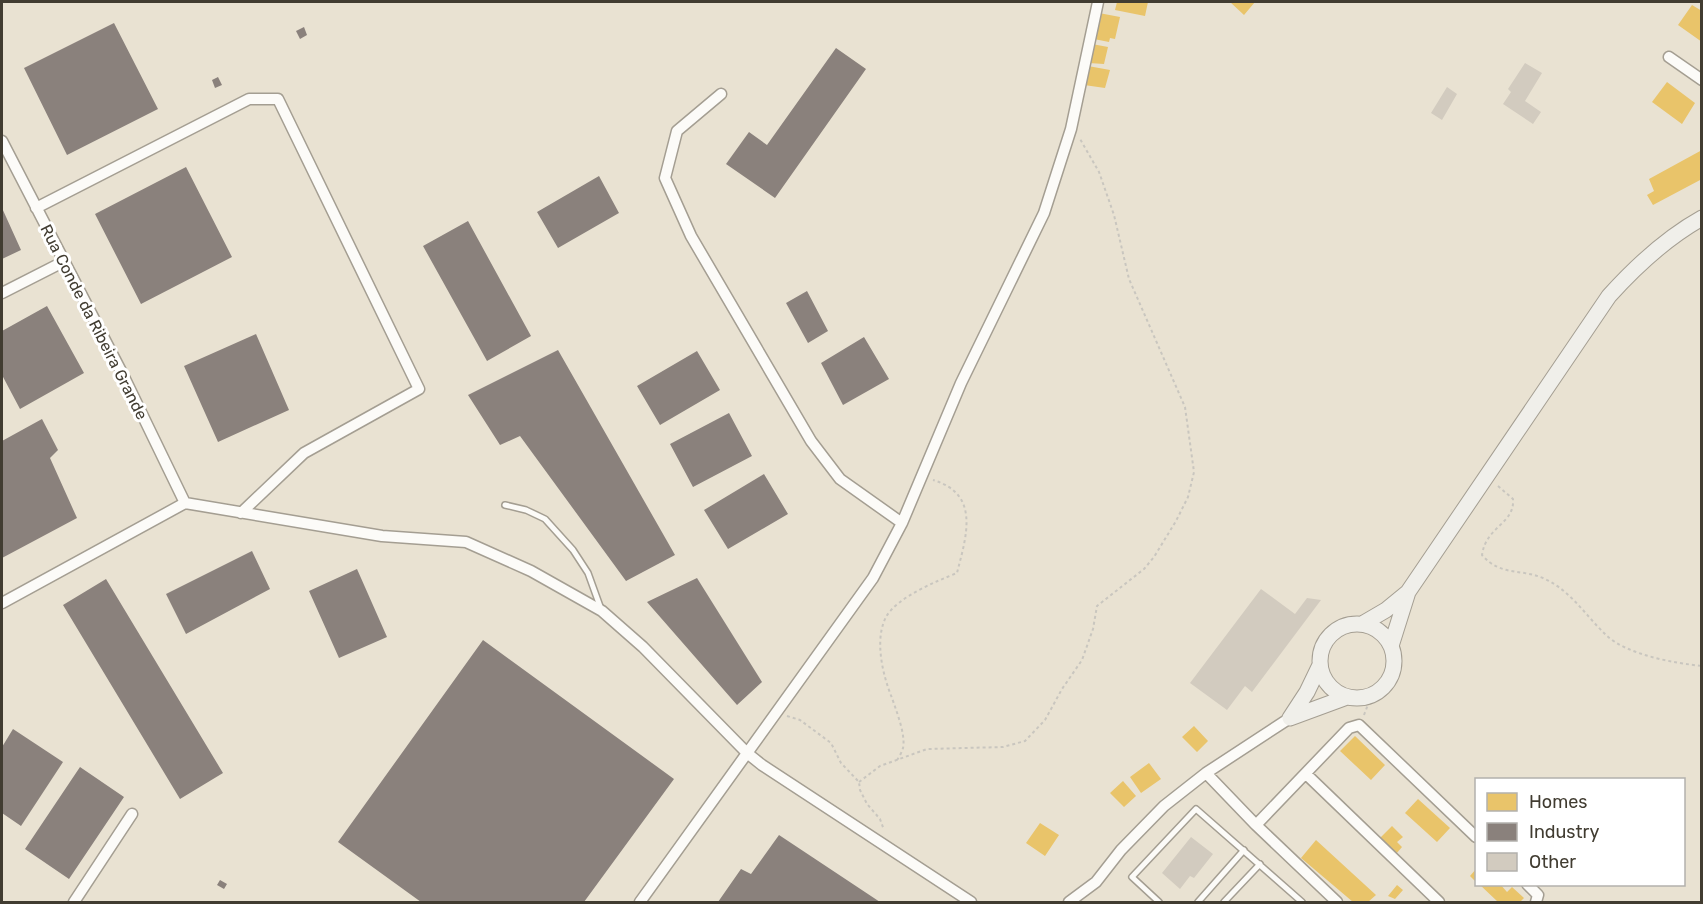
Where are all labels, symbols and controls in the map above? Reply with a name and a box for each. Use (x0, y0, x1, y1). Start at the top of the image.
street label: Rua Conde da Ribeira Grande (36, 221, 152, 423)
legend (1475, 778, 1685, 886)
text: Homes (1529, 791, 1587, 813)
text: Industry (1529, 821, 1599, 843)
text: Other (1529, 851, 1576, 873)

